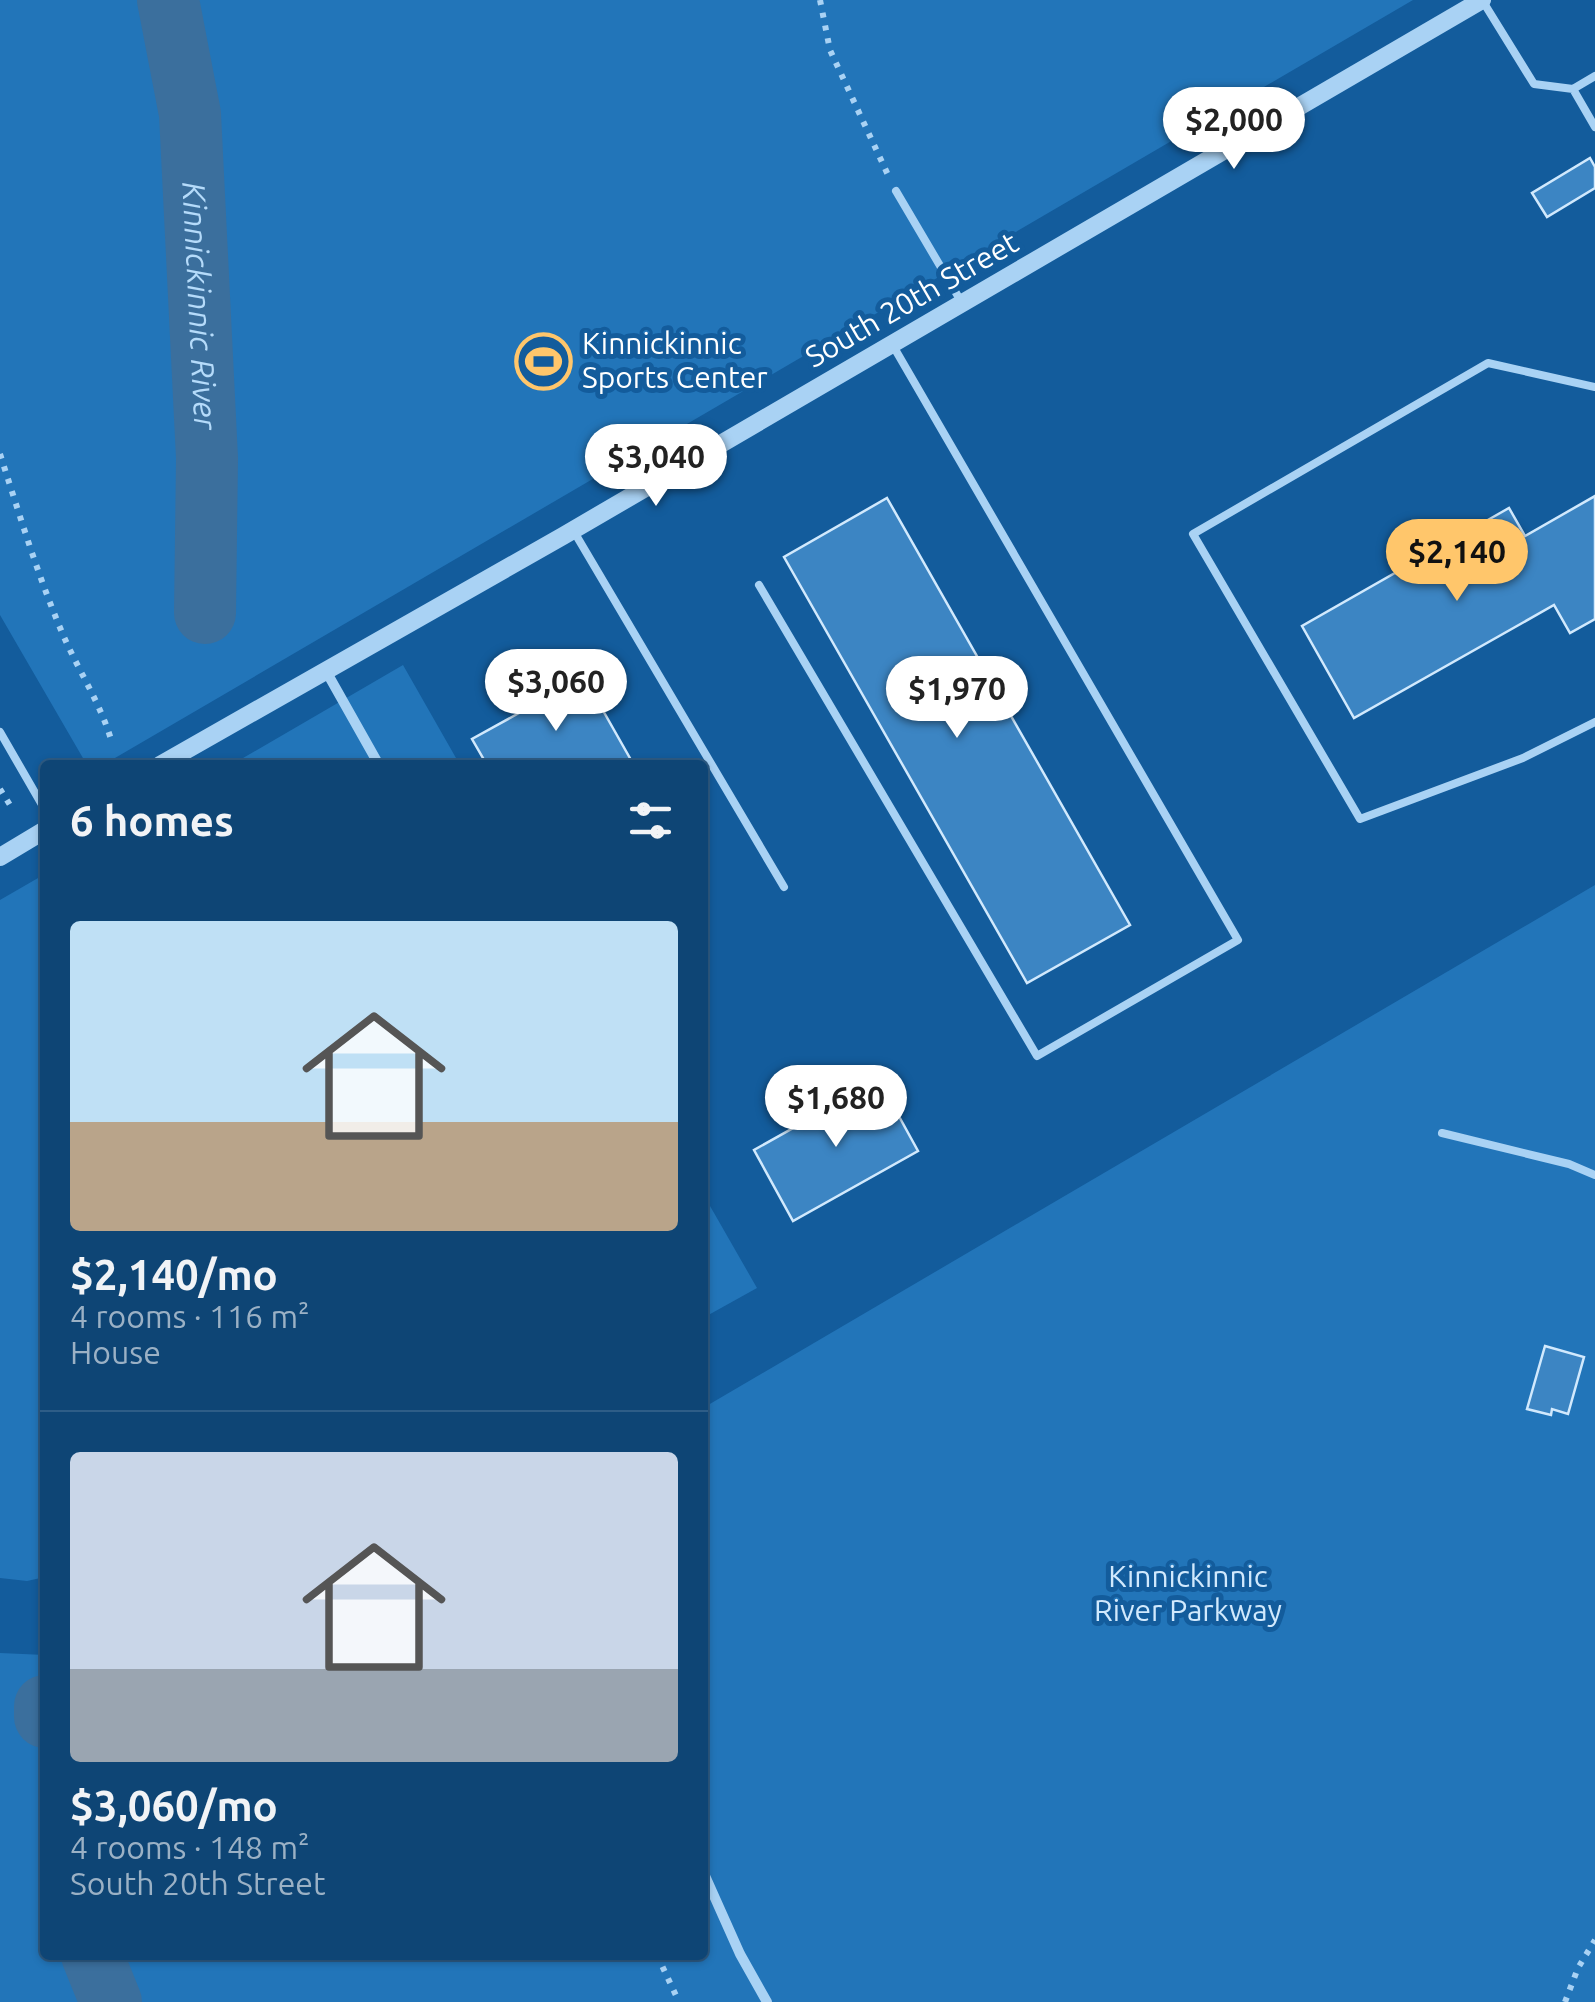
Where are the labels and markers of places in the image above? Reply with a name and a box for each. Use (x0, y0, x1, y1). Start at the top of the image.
pin: $2,000 (1153, 87, 1315, 172)
place label: Kinnickinnic Sports Center (582, 326, 768, 394)
sports icon: Kinnickinnic Sports Center (513, 331, 573, 391)
pin: $3,040 (575, 424, 737, 509)
pin: $2,140 (1376, 519, 1538, 604)
pin: $3,060 (475, 649, 637, 734)
pin: $1,970 (876, 656, 1038, 741)
pin: $1,680 (755, 1065, 917, 1150)

